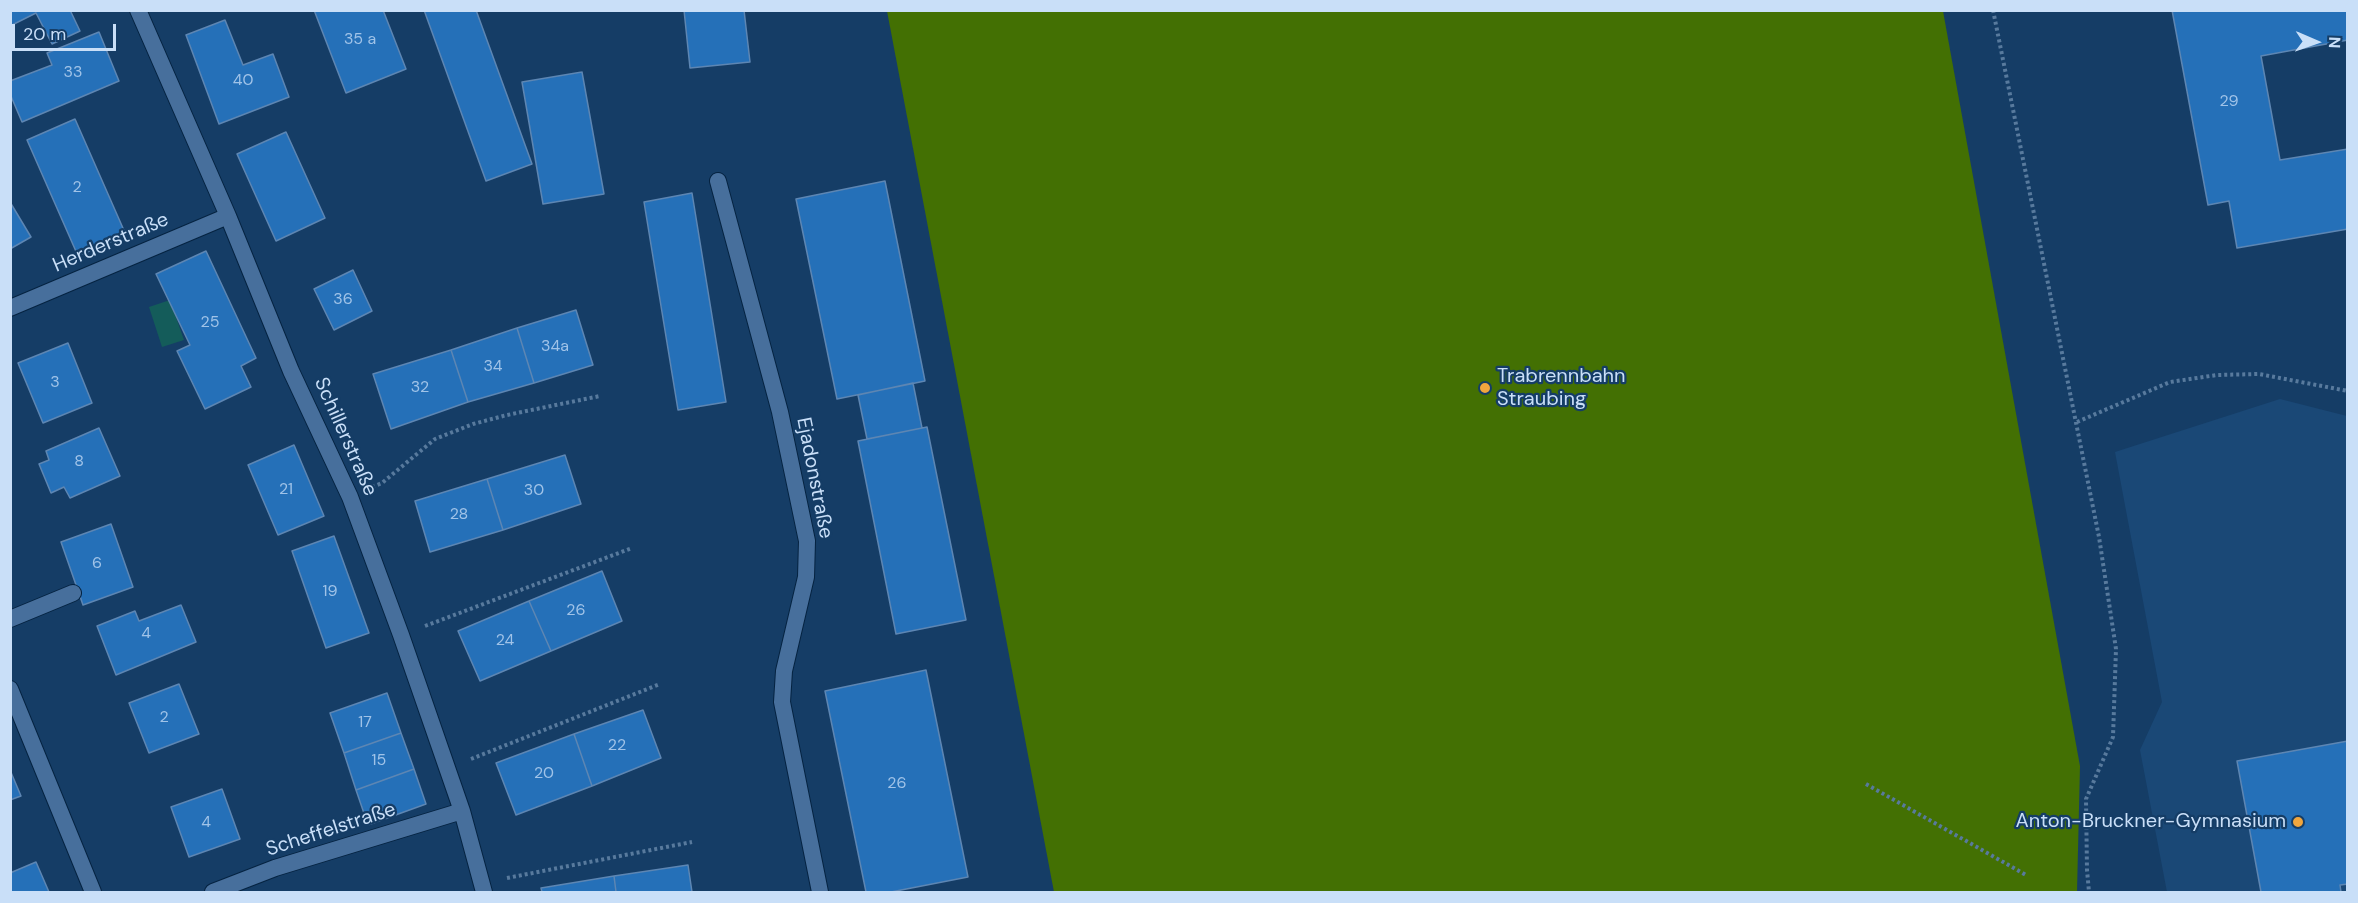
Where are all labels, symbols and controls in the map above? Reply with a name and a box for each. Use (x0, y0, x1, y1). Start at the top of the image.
scale bar (15, 12, 118, 50)
north arrow (2286, 12, 2346, 72)
text: 20 m (23, 22, 66, 46)
house number: 35 a (344, 30, 376, 50)
text: N (2324, 36, 2345, 49)
house number: 33 (64, 63, 82, 83)
house number: 40 (233, 71, 253, 91)
house number: 29 (2219, 92, 2239, 112)
house number: 2 (72, 178, 82, 198)
street label: Herderstraße (50, 208, 172, 278)
house number: 36 (333, 290, 353, 310)
house number: 25 (201, 313, 219, 333)
house number: 34a (541, 337, 569, 357)
house number: 34 (483, 357, 503, 377)
place label: Trabrennbahn Straubing (1497, 365, 1626, 412)
house number: 3 (50, 373, 60, 393)
street label: Schillerstraße (308, 374, 382, 500)
house number: 32 (411, 378, 429, 398)
marker: Trabrennbahn Straubing (1478, 381, 1492, 395)
street label: Ejadonstraße (790, 415, 838, 541)
house number: 8 (74, 452, 84, 472)
house number: 21 (279, 480, 293, 500)
house number: 30 (524, 481, 544, 501)
house number: 28 (450, 505, 468, 525)
house number: 6 (92, 554, 102, 574)
house number: 19 (322, 582, 338, 602)
house number: 26 (566, 601, 586, 621)
house number: 4 (141, 624, 151, 644)
house number: 24 (496, 631, 514, 651)
house number: 2 (159, 708, 169, 728)
house number: 17 (358, 713, 372, 733)
house number: 22 (608, 736, 626, 756)
house number: 15 (372, 751, 386, 771)
house number: 20 (534, 764, 554, 784)
house number: 26 (887, 774, 907, 794)
street label: Scheffelstraße (263, 798, 399, 862)
place label: Anton-Bruckner-Gymnasium (2015, 810, 2286, 834)
house number: 4 (201, 813, 211, 833)
marker: Anton-Bruckner-Gymnasium (2291, 815, 2305, 829)

